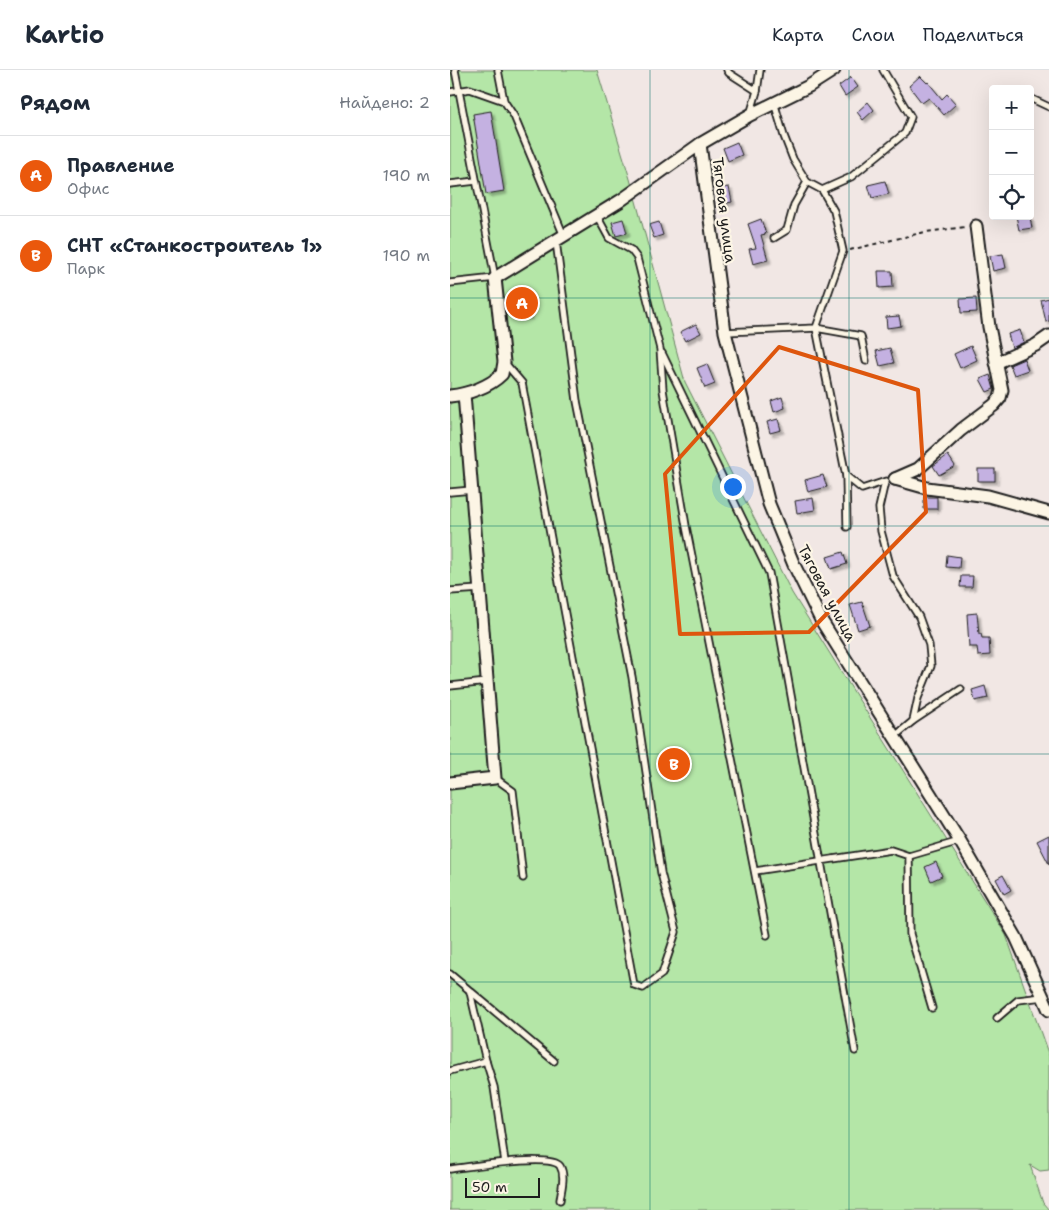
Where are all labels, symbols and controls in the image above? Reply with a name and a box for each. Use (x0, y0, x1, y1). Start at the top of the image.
text: Kartio (25, 19, 104, 51)
text: Карта (772, 23, 823, 47)
text: Слои (851, 23, 895, 47)
text: Поделиться (923, 23, 1024, 47)
map controls (989, 85, 1034, 220)
button: + (989, 85, 1034, 130)
text: Рядом (20, 89, 90, 117)
text: Найдено: 2 (339, 92, 430, 113)
button: − (989, 130, 1034, 175)
text: Правление (67, 153, 175, 178)
street label: Тяговая улица (708, 156, 741, 265)
text: A (30, 165, 42, 186)
text: 190 m (383, 165, 430, 186)
button: locate (989, 175, 1034, 220)
text: Офис (67, 178, 109, 199)
text: СНТ «Станкостроитель 1» (67, 233, 322, 258)
text: B (31, 245, 41, 266)
text: 190 m (383, 245, 430, 266)
text: Парк (67, 258, 105, 279)
pin: A (506, 284, 538, 322)
your location (720, 474, 746, 500)
street label: Тяговая улица (793, 541, 861, 645)
pin: B (658, 745, 690, 783)
scale bar (465, 1175, 540, 1198)
text: 50 m (472, 1178, 507, 1196)

